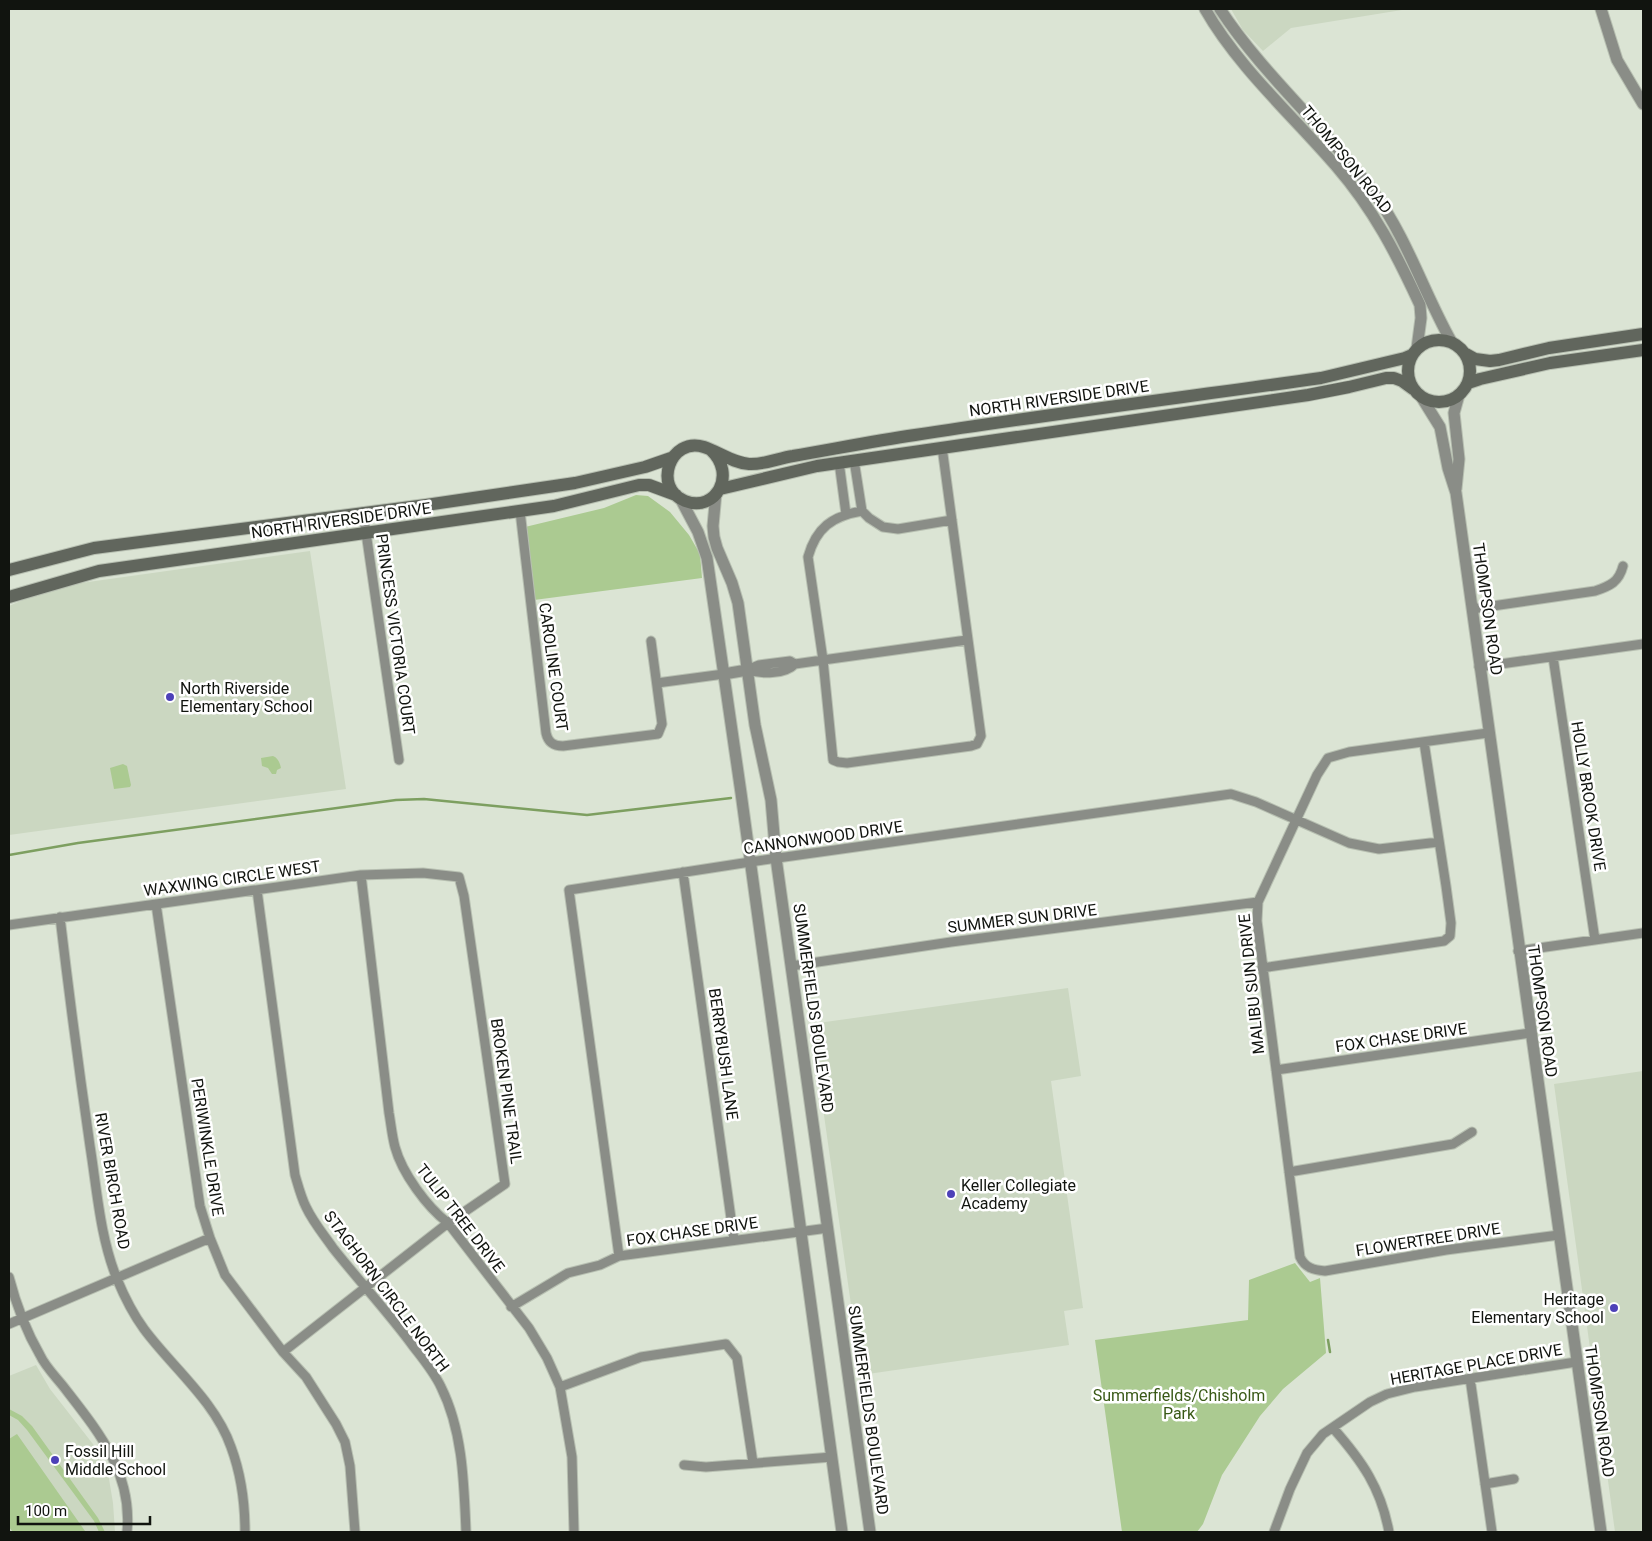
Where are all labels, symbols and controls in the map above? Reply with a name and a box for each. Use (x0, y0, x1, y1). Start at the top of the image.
street label: THOMPSON ROAD (1297, 101, 1396, 217)
street label: NORTH RIVERSIDE DRIVE (968, 376, 1150, 421)
street label: NORTH RIVERSIDE DRIVE (250, 498, 432, 543)
street label: PRINCESS VICTORIA COURT (372, 532, 419, 736)
street label: THOMPSON ROAD (1469, 542, 1506, 677)
street label: CAROLINE COURT (535, 602, 572, 733)
place label: North Riverside Elementary School (180, 679, 313, 716)
marker: North Riverside Elementary School (164, 691, 176, 703)
street label: HOLLY BROOK DRIVE (1567, 720, 1610, 872)
street label: CANNONWOOD DRIVE (742, 817, 904, 858)
street label: WAXWING CIRCLE WEST (143, 857, 322, 900)
street label: SUMMER SUN DRIVE (946, 900, 1098, 937)
street label: SUMMERFIELDS BOULEVARD (789, 902, 838, 1114)
street label: MALIBU SUN DRIVE (1235, 913, 1268, 1055)
street label: THOMPSON ROAD (1524, 944, 1561, 1079)
street label: BERRYBUSH LANE (705, 987, 742, 1121)
street label: BROKEN PINE TRAIL (487, 1017, 526, 1165)
street label: FOX CHASE DRIVE (1334, 1019, 1468, 1056)
street label: PERIWINKLE DRIVE (187, 1077, 228, 1217)
street label: RIVER BIRCH ROAD (91, 1111, 134, 1251)
street label: TULIP TREE DRIVE (412, 1160, 509, 1276)
place label: Keller Collegiate Academy (961, 1176, 1076, 1213)
marker: Keller Collegiate Academy (945, 1188, 957, 1200)
street label: STAGHORN CIRCLE NORTH (320, 1207, 453, 1376)
street label: FOX CHASE DRIVE (625, 1213, 759, 1250)
street label: FLOWERTREE DRIVE (1354, 1219, 1502, 1260)
place label: Heritage Elementary School (1471, 1290, 1604, 1327)
marker: Heritage Elementary School (1608, 1302, 1620, 1314)
street label: SUMMERFIELDS BOULEVARD (844, 1304, 893, 1516)
street label: HERITAGE PLACE DRIVE (1389, 1340, 1564, 1389)
street label: THOMPSON ROAD (1581, 1344, 1618, 1479)
park label: Summerfields/Chisholm Park (1093, 1386, 1265, 1423)
place label: Fossil Hill Middle School (65, 1442, 166, 1479)
marker: Fossil Hill Middle School (49, 1454, 61, 1466)
scale bar (18, 1494, 150, 1526)
text: 100 m (25, 1502, 67, 1520)

